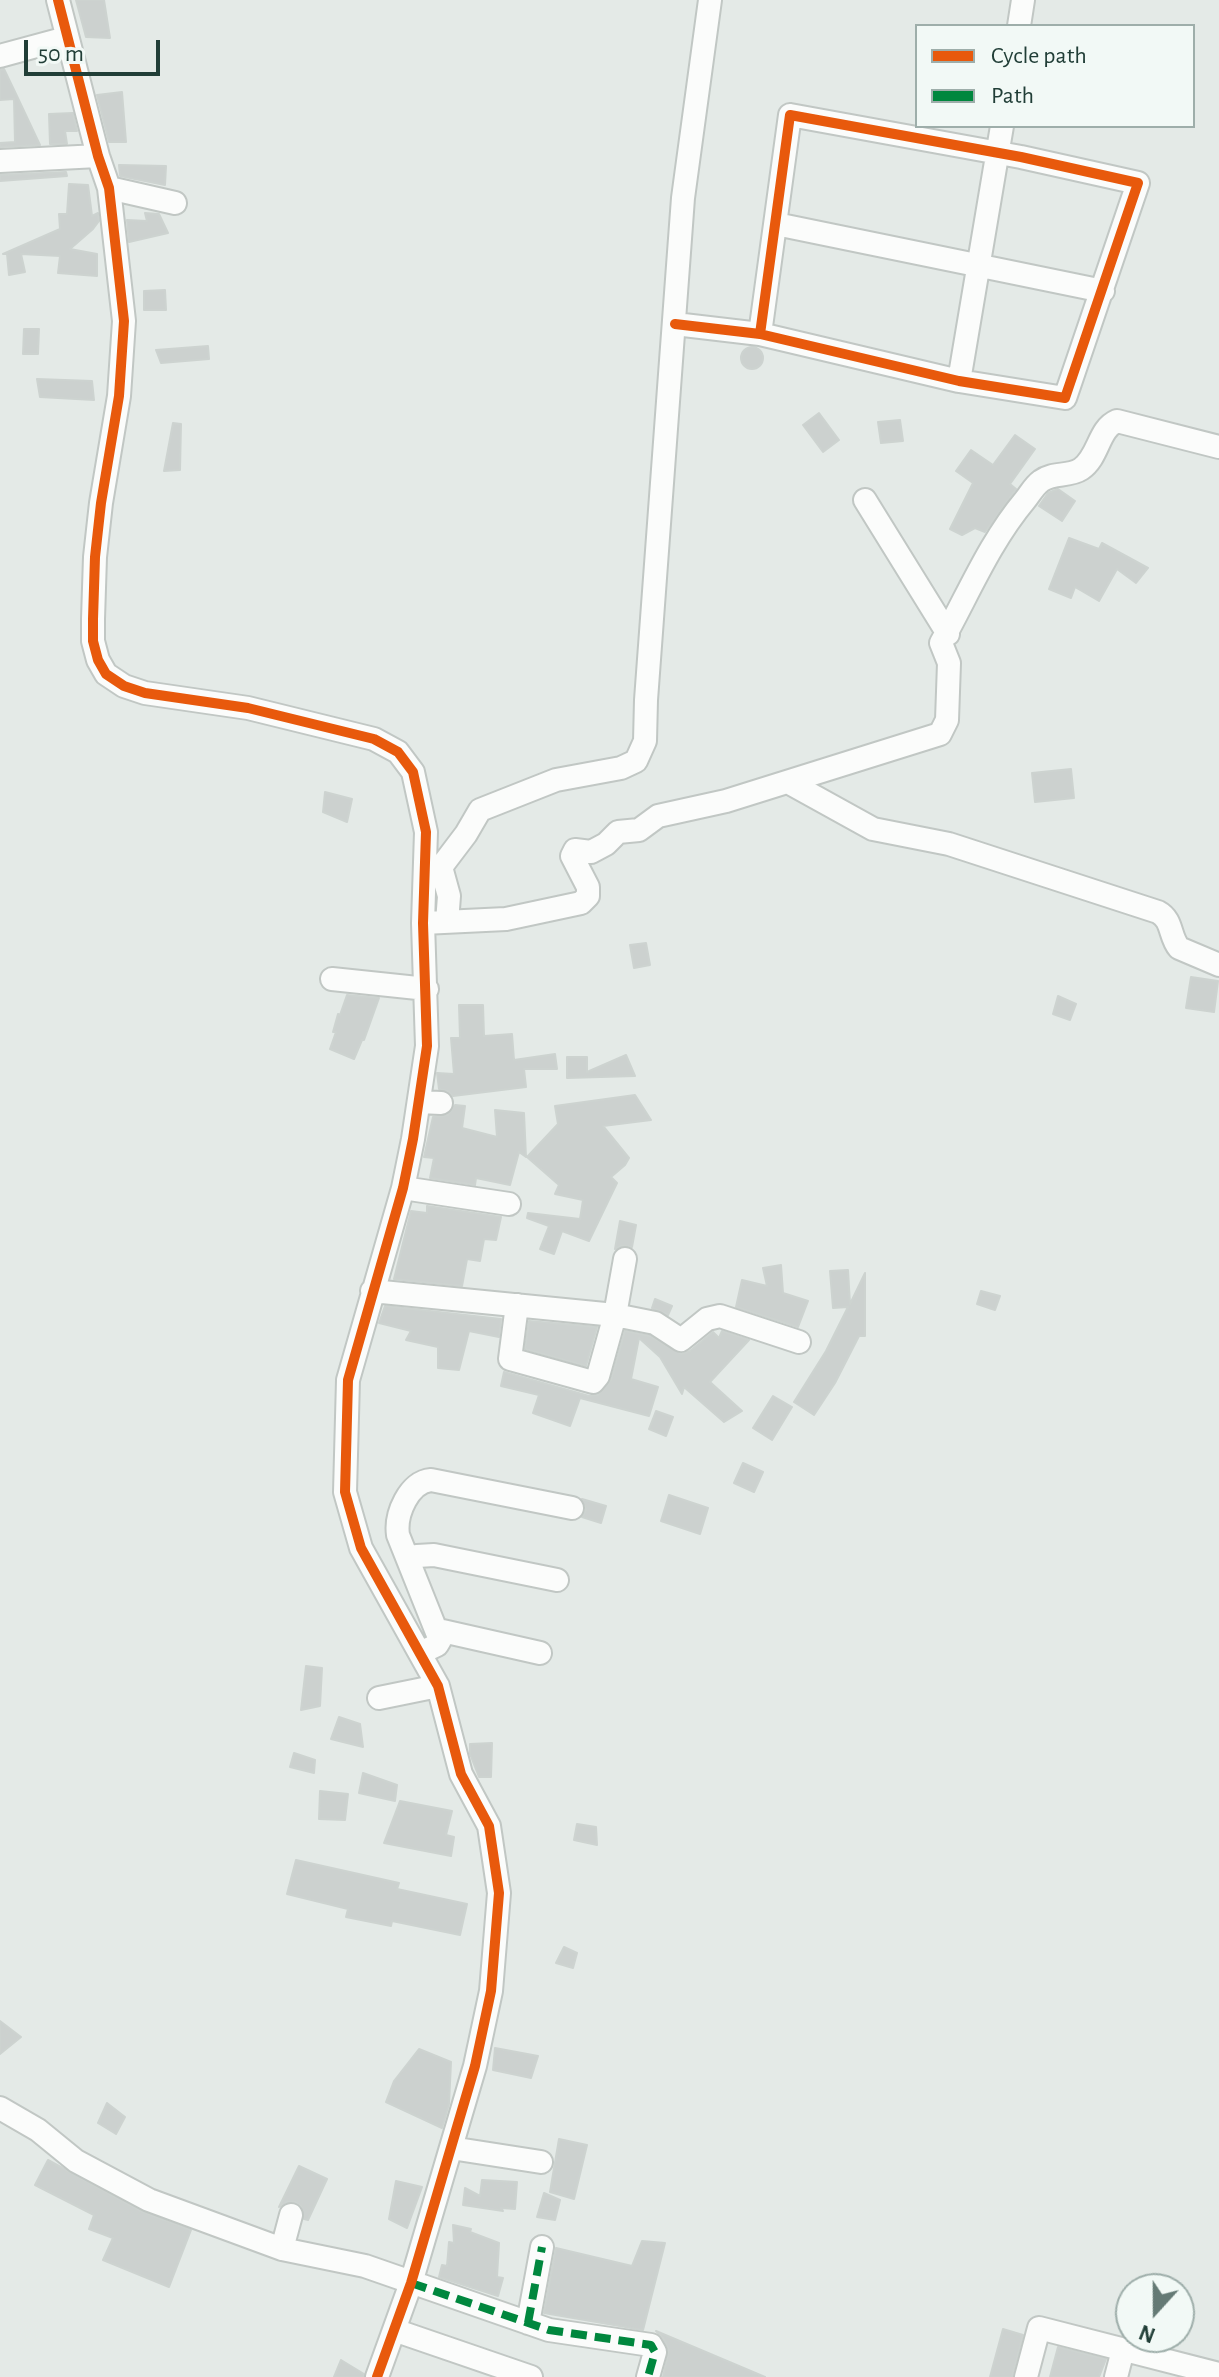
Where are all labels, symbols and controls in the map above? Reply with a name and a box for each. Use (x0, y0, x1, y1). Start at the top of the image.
scale bar (28, 24, 164, 74)
legend (915, 24, 1195, 128)
text: 50 m (38, 42, 84, 66)
text: Cycle path (991, 44, 1087, 68)
text: Path (991, 84, 1034, 108)
north arrow (1115, 2273, 1195, 2353)
text: N (1136, 2321, 1158, 2347)

